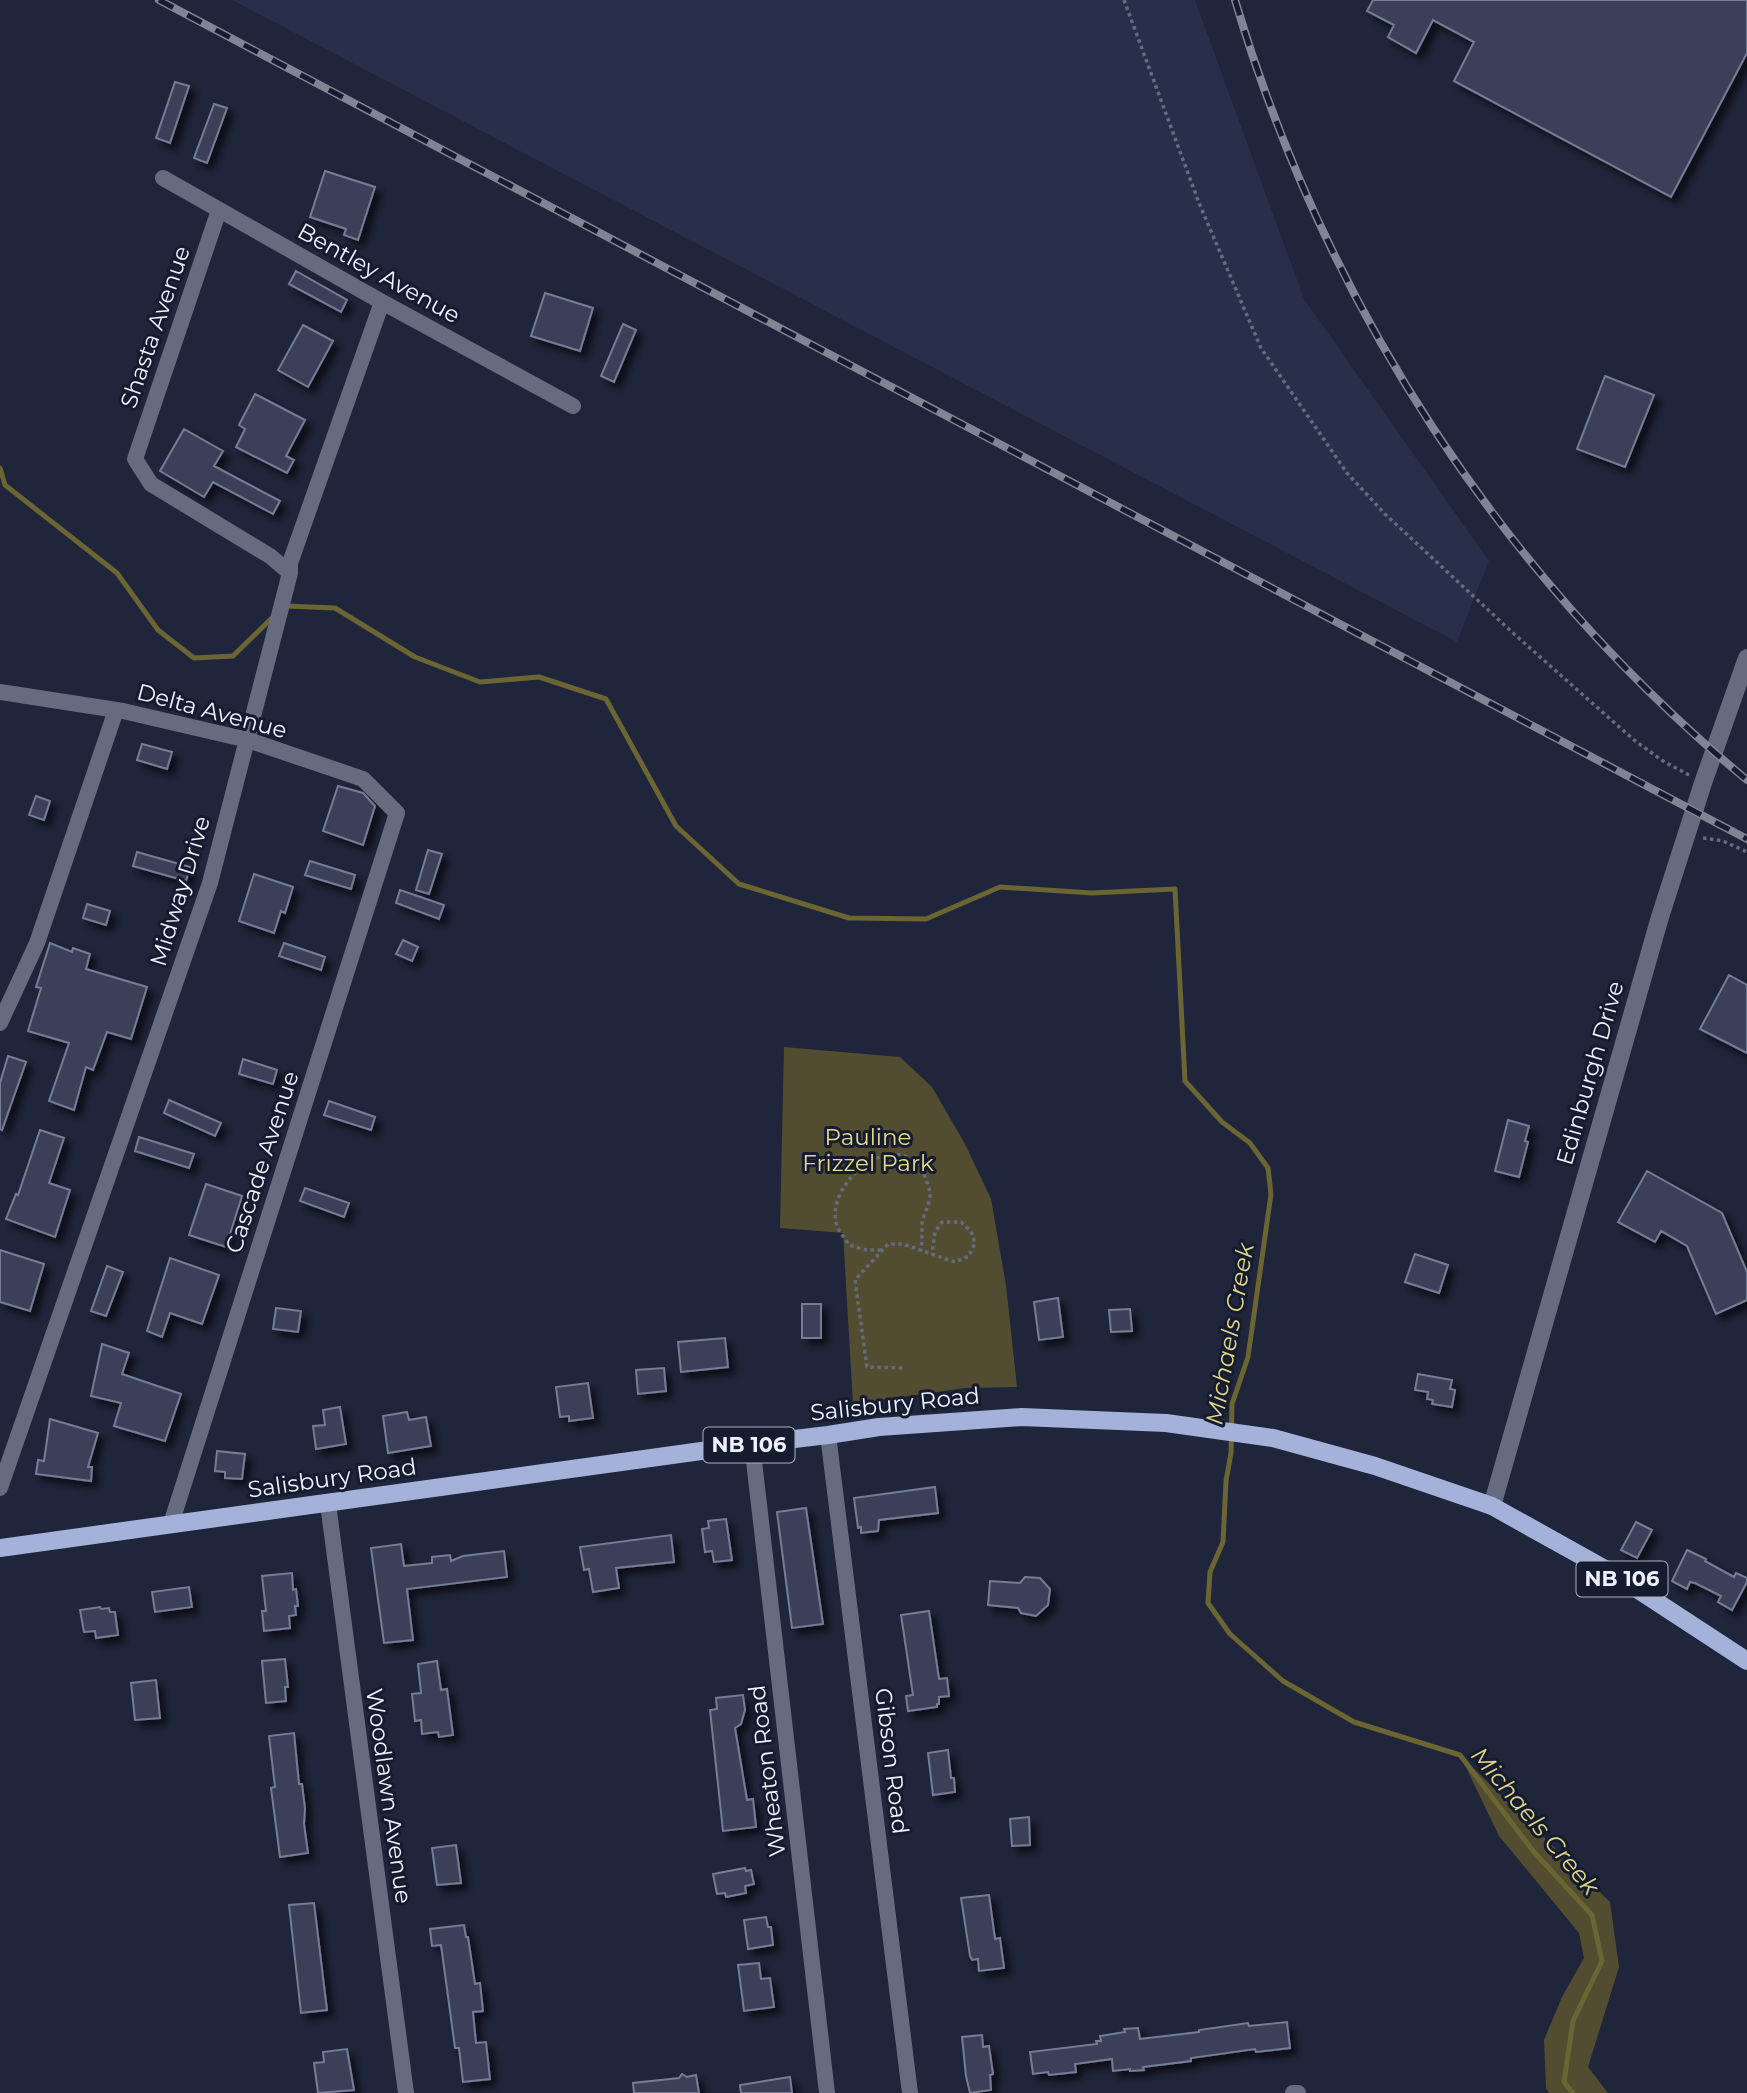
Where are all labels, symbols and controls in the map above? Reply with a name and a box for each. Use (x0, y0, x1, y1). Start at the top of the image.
street label: Bentley Avenue (293, 217, 465, 329)
street label: Shasta Avenue (114, 242, 196, 412)
street label: Delta Avenue (134, 678, 290, 744)
street label: Midway Drive (144, 813, 216, 969)
street label: Edinburgh Drive (1550, 978, 1630, 1168)
street label: Cascade Avenue (219, 1067, 305, 1257)
park label: Pauline Frizzel Park (802, 1123, 934, 1177)
water label: Michaels Creek (1199, 1239, 1260, 1427)
street label: Salisbury Road (809, 1381, 981, 1427)
road number: NB 106 (704, 1428, 794, 1462)
street label: Salisbury Road (246, 1452, 418, 1504)
road number: NB 106 (1576, 1562, 1668, 1596)
street label: Wheaton Road (743, 1684, 791, 1858)
street label: Gibson Road (869, 1686, 915, 1836)
street label: Woodlawn Avenue (360, 1687, 418, 1905)
water label: Michaels Creek (1465, 1741, 1607, 1902)

